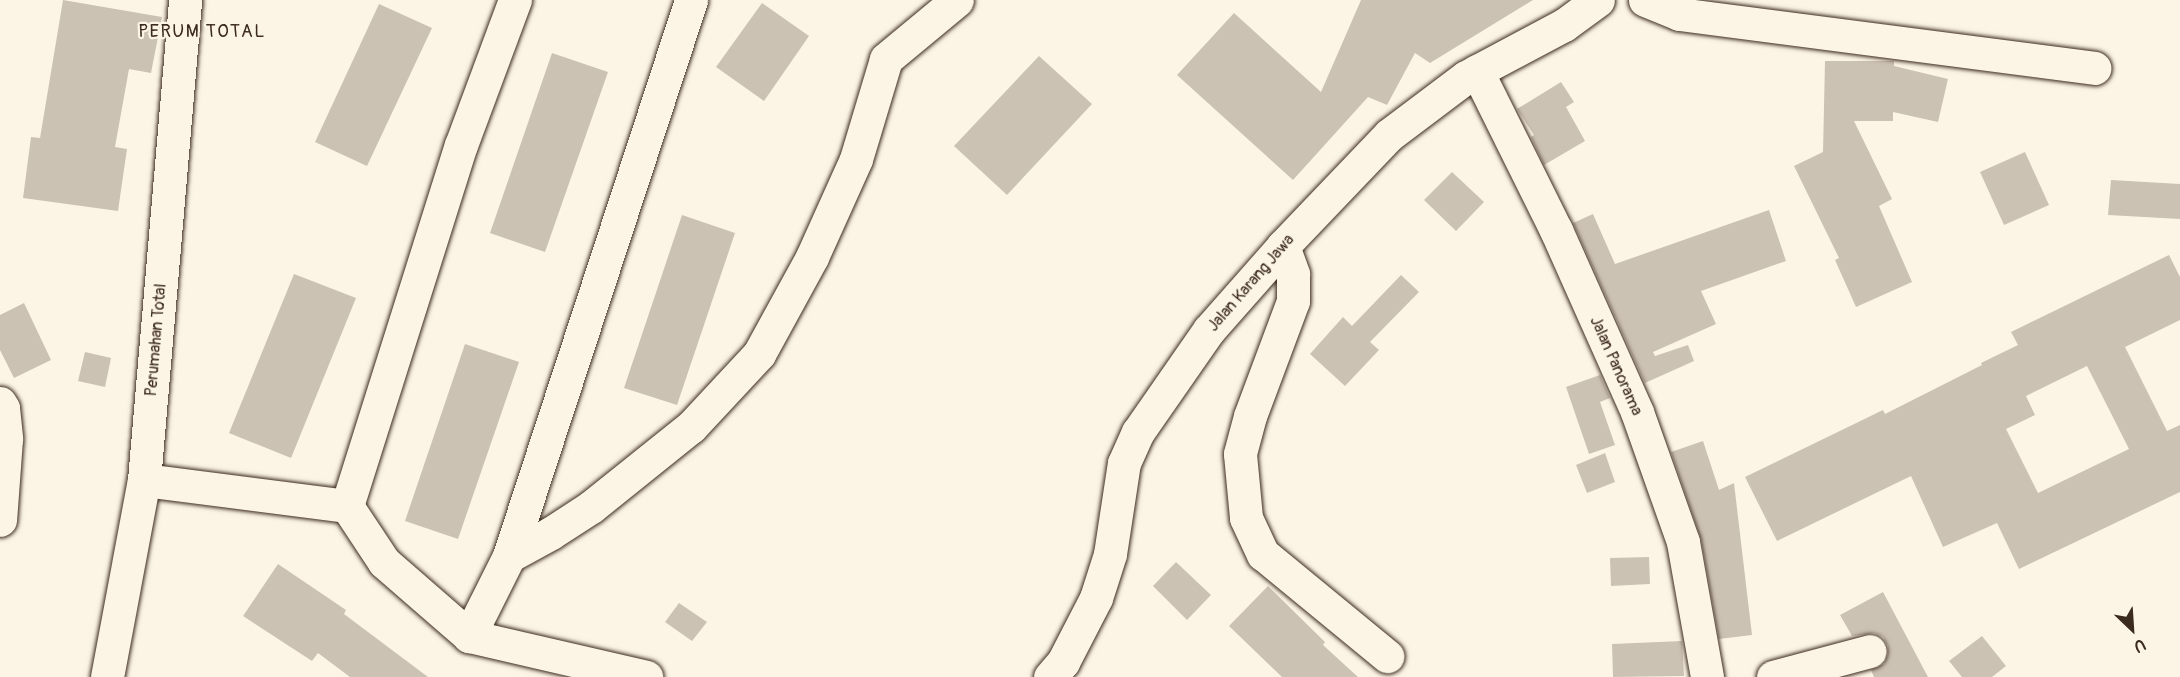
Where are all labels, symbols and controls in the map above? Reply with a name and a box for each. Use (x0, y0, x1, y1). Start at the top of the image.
district label: PERUM TOTAL (138, 21, 266, 43)
street label: Jalan Karang Jawa (1204, 231, 1298, 335)
street label: Perumahan Total (142, 283, 170, 397)
street label: Jalan Panorama (1586, 314, 1646, 418)
north arrow (2102, 599, 2162, 659)
text: U (2131, 634, 2149, 657)

